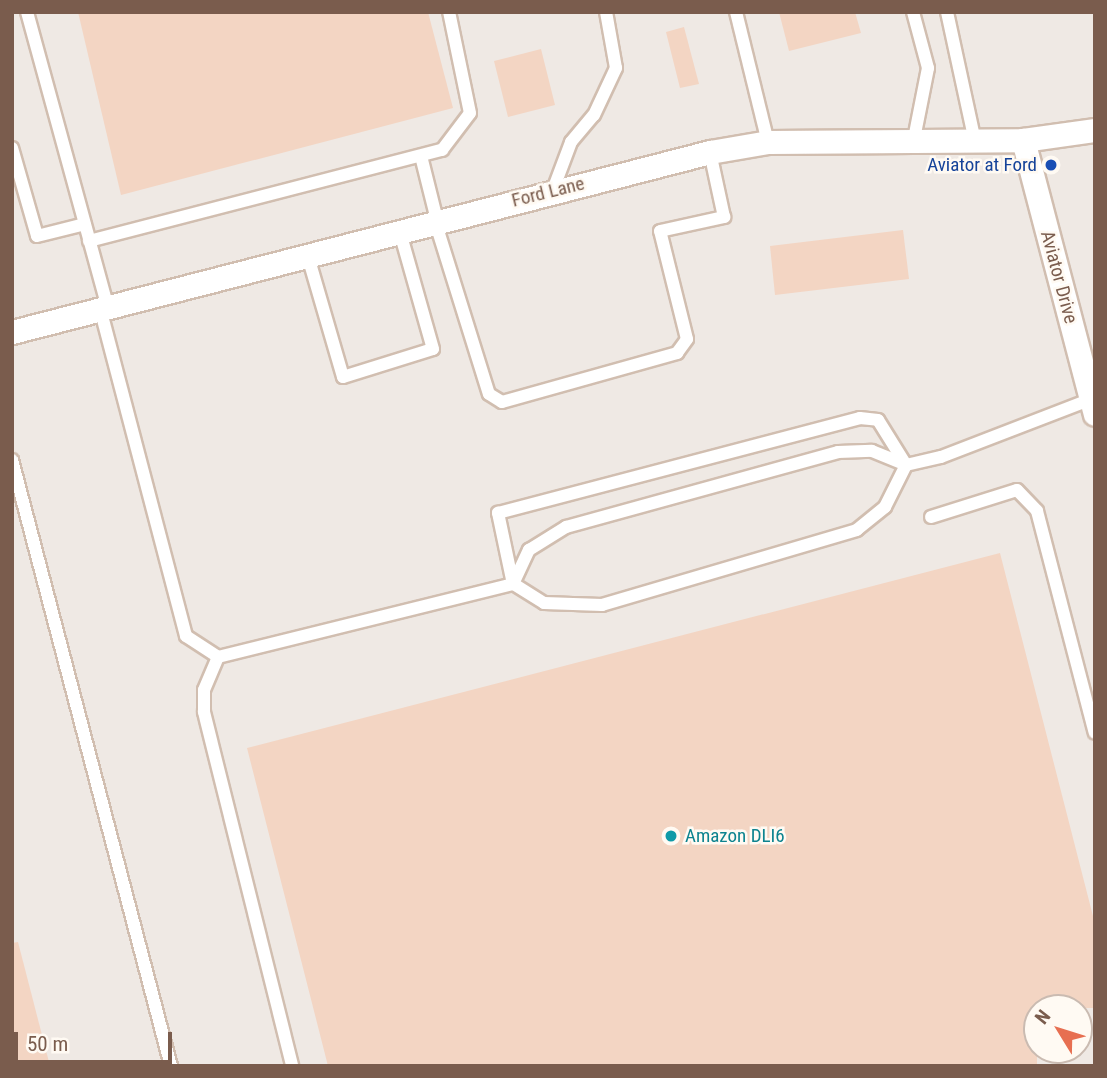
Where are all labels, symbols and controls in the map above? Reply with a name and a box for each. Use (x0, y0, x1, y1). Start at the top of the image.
place label: Aviator at Ford (927, 154, 1037, 176)
marker: Aviator at Ford (1043, 157, 1059, 173)
street label: Ford Lane (509, 172, 587, 212)
street label: Aviator Drive (1036, 228, 1082, 326)
place label: Amazon DLI6 (685, 825, 785, 847)
marker: Amazon DLI6 (663, 828, 679, 844)
north arrow (1023, 994, 1093, 1064)
text: N (1030, 1005, 1055, 1029)
scale bar (18, 1018, 175, 1062)
text: 50 m (27, 1032, 68, 1056)

